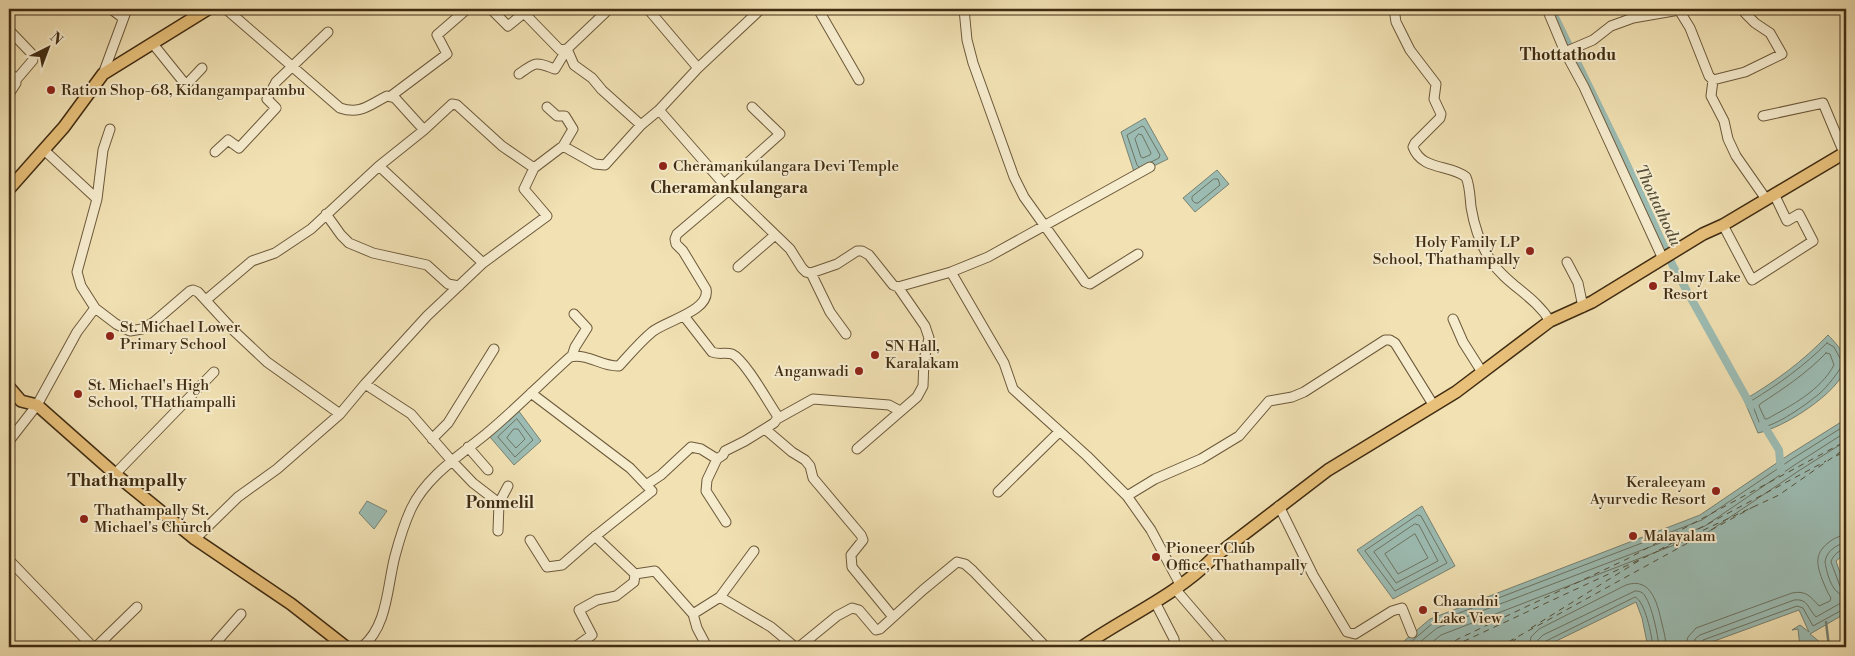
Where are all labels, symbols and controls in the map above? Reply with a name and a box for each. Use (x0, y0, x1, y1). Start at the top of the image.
north arrow (22, 22, 72, 72)
text: N (46, 29, 66, 49)
district label: Thottathodu (1520, 45, 1616, 65)
place label: Ration Shop-68, Kidangamparambu (61, 81, 306, 100)
marker: Ration Shop-68, Kidangamparambu (45, 84, 57, 96)
place label: Cheramankulangara Devi Temple (673, 157, 899, 176)
marker: Cheramankulangara Devi Temple (657, 160, 669, 172)
water label: Thottathodu (1631, 161, 1686, 250)
district label: Cheramankulangara (650, 178, 808, 198)
place label: Holy Family LP School, Thathampally (1373, 233, 1521, 269)
marker: Holy Family LP School, Thathampally (1524, 245, 1536, 257)
place label: Palmy Lake Resort (1663, 268, 1741, 304)
marker: Palmy Lake Resort (1647, 280, 1659, 292)
place label: St. Michael Lower Primary School (120, 318, 241, 354)
marker: St. Michael Lower Primary School (104, 330, 116, 342)
place label: SN Hall, Karalakam (885, 337, 959, 373)
marker: SN Hall, Karalakam (869, 349, 881, 361)
place label: Anganwadi (773, 362, 849, 381)
marker: Anganwadi (853, 365, 865, 377)
place label: St. Michael's High School, THathampalli (88, 376, 236, 412)
marker: St. Michael's High School, THathampalli (72, 388, 84, 400)
district label: Thathampally (67, 469, 188, 492)
place label: Keraleeyam Ayurvedic Resort (1589, 473, 1707, 509)
marker: Keraleeyam Ayurvedic Resort (1710, 485, 1722, 497)
district label: Ponmelil (466, 493, 535, 513)
place label: Thathampally St. Michael's Church (94, 501, 212, 537)
marker: Thathampally St. Michael's Church (78, 513, 90, 525)
place label: Malayalam (1643, 527, 1716, 546)
marker: Malayalam (1627, 530, 1639, 542)
place label: Pioneer Club Office, Thathampally (1166, 539, 1308, 575)
marker: Pioneer Club Office, Thathampally (1150, 551, 1162, 563)
place label: Chaandni Lake View (1433, 592, 1502, 628)
marker: Chaandni Lake View (1417, 604, 1429, 616)

